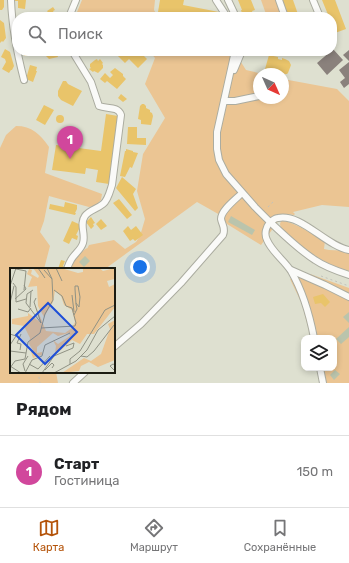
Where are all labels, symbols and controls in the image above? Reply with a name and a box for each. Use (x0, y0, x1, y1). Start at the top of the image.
search box (12, 12, 337, 56)
icon: search (26, 23, 48, 45)
text: Поиск (58, 25, 103, 43)
north arrow (253, 68, 289, 104)
pin: 1 (57, 126, 83, 159)
your location (130, 257, 150, 277)
inset map (10, 268, 115, 373)
map controls (301, 335, 337, 371)
button: layers (301, 335, 337, 371)
text: Рядом (16, 399, 72, 419)
text: Старт (54, 455, 99, 473)
text: 1 (26, 464, 32, 479)
text: 150 m (297, 464, 333, 479)
text: Гостиница (54, 473, 119, 488)
tab: Карта (33, 517, 64, 554)
tab: Маршрут (130, 517, 178, 554)
tab: Сохранённые (244, 517, 316, 554)

